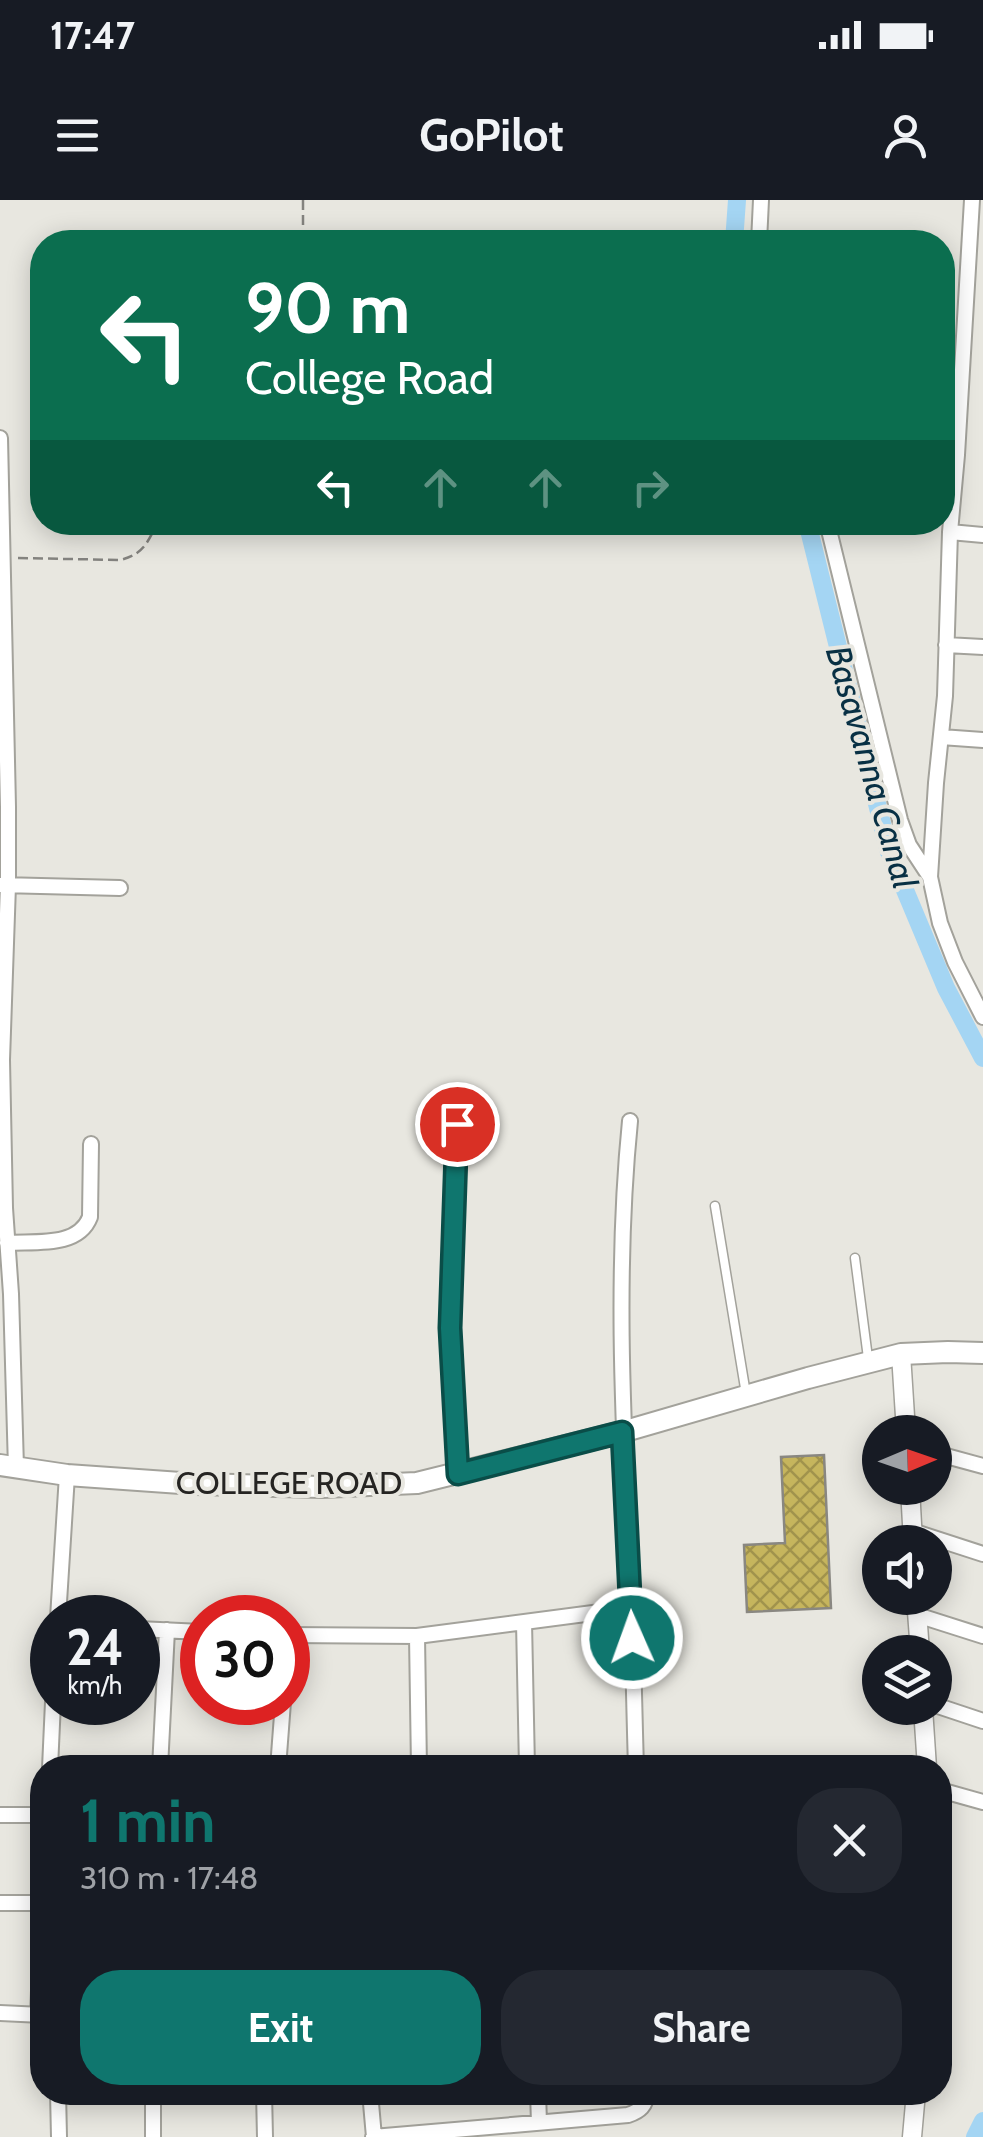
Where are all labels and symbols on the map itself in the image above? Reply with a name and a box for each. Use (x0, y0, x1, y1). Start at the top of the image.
water label: Basavanna Canal (817, 641, 927, 894)
pin (415, 1082, 500, 1167)
north arrow (862, 1415, 952, 1505)
street label: COLLEGE ROAD (176, 1463, 402, 1502)
position arrow (580, 1586, 684, 1690)
speed limit sign: 30 (180, 1595, 310, 1725)

